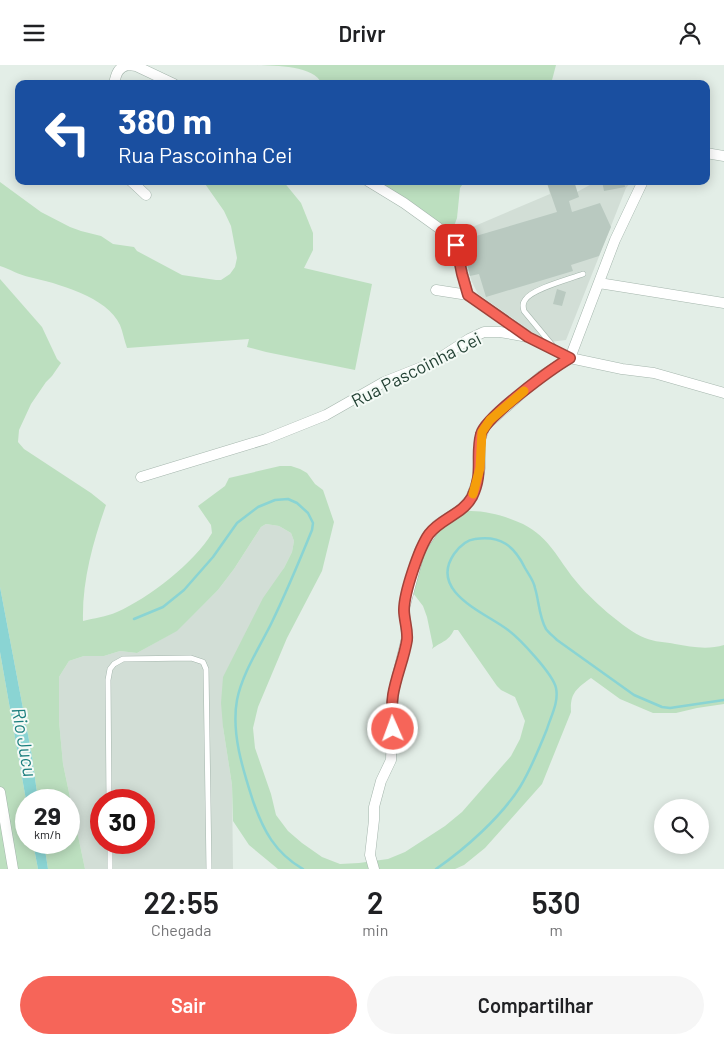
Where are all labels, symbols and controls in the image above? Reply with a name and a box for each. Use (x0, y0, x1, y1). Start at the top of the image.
icon: menu (20, 19, 48, 47)
icon: person (676, 19, 704, 47)
text: Drivr (339, 20, 385, 46)
text: 380 m (118, 99, 212, 141)
icon: left (35, 100, 100, 165)
text: Rua Pascoinha Cei (118, 141, 293, 167)
pin (435, 224, 477, 266)
icon: arrive (442, 231, 470, 259)
street label: Rua Pascoinha Cei (347, 327, 485, 411)
position arrow (366, 702, 418, 754)
water label: Rio Jucu (8, 706, 42, 778)
speed limit sign: 30 (90, 789, 155, 854)
map controls (654, 799, 709, 854)
button: search (654, 799, 709, 854)
text: 29 (34, 800, 61, 830)
text: km/h (34, 827, 61, 841)
text: 22:55 (143, 884, 219, 920)
text: 2 (367, 884, 384, 920)
text: 530 (532, 884, 581, 920)
text: Chegada (151, 920, 211, 939)
text: min (362, 920, 388, 939)
text: m (549, 920, 563, 939)
button: Sair (20, 976, 357, 1034)
button: Compartilhar (367, 976, 704, 1034)

